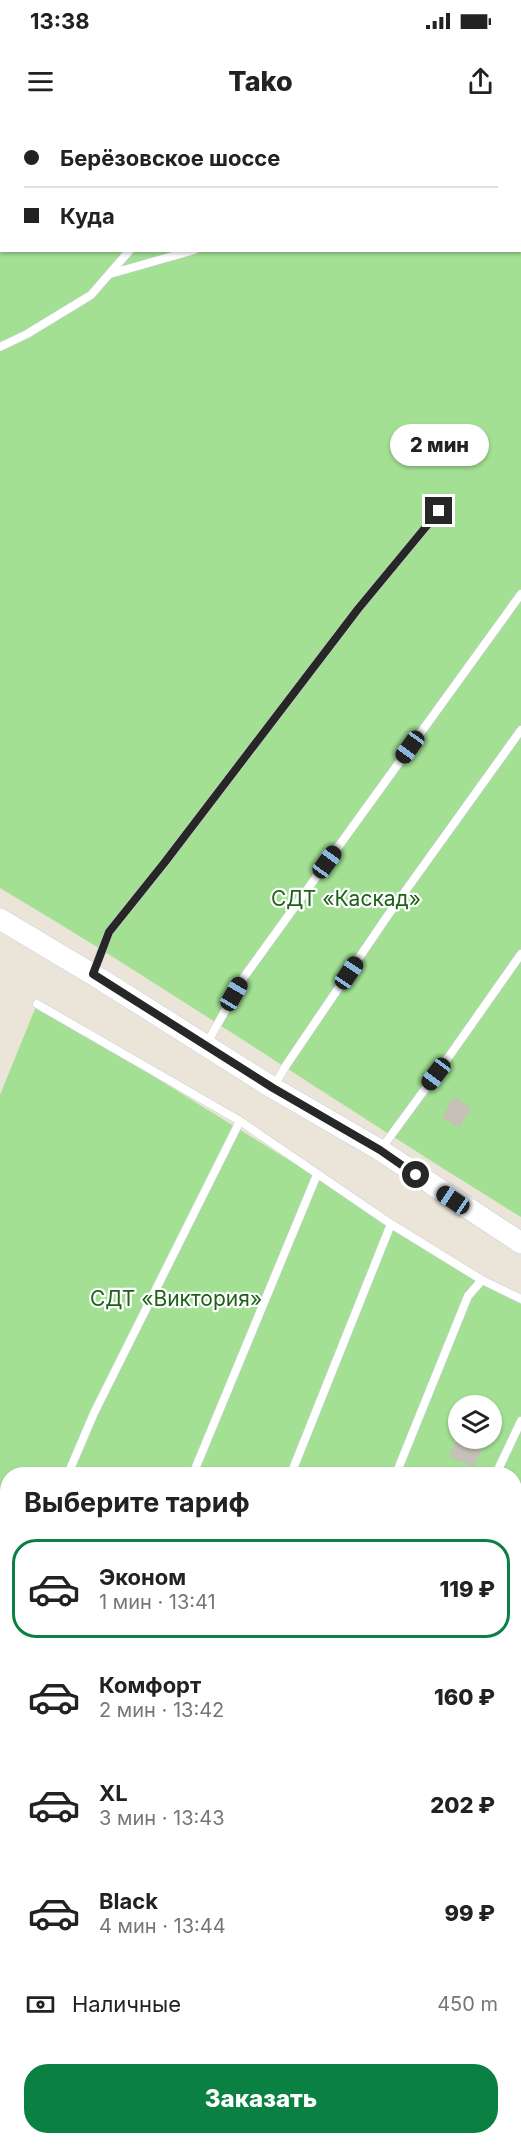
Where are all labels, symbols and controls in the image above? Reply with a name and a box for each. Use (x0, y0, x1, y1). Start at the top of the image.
text: 13:38 (30, 8, 90, 34)
icon: menu (24, 65, 57, 98)
text: Tako (228, 65, 293, 98)
icon: share (464, 65, 497, 98)
text: Берёзовское шоссе (60, 145, 280, 171)
text: Куда (60, 203, 115, 229)
callout: 2 мин (390, 424, 488, 466)
text: 2 мин (410, 433, 469, 457)
route end (425, 497, 452, 524)
car (392, 727, 428, 767)
car (309, 842, 345, 882)
park label: СДТ «Каскад» (271, 886, 421, 911)
car (331, 953, 367, 993)
car (217, 974, 251, 1014)
car (418, 1054, 454, 1094)
route start (402, 1161, 429, 1188)
car (433, 1182, 473, 1218)
park label: СДТ «Виктория» (90, 1286, 262, 1311)
map controls (448, 1395, 502, 1449)
button: layers (448, 1395, 502, 1449)
text: Выберите тариф (24, 1486, 250, 1519)
icon: car (27, 1562, 81, 1616)
text: Эконом (99, 1564, 186, 1590)
text: 119 ₽ (440, 1576, 495, 1602)
text: 1 мин · 13:41 (99, 1590, 216, 1614)
icon: car (27, 1670, 81, 1724)
text: Комфорт (99, 1672, 201, 1698)
text: 160 ₽ (434, 1684, 495, 1710)
text: 2 мин · 13:42 (99, 1698, 224, 1722)
icon: car (27, 1778, 81, 1832)
text: XL (99, 1780, 128, 1806)
text: 202 ₽ (430, 1792, 495, 1818)
text: 3 мин · 13:43 (99, 1806, 225, 1830)
icon: car (27, 1886, 81, 1940)
text: Black (99, 1888, 158, 1914)
text: 99 ₽ (444, 1900, 495, 1926)
text: 4 мин · 13:44 (99, 1914, 226, 1938)
icon: cash (24, 1988, 57, 2021)
text: Наличные (72, 1991, 181, 2017)
text: 450 m (437, 1992, 498, 2016)
button: Заказать (24, 2064, 498, 2133)

